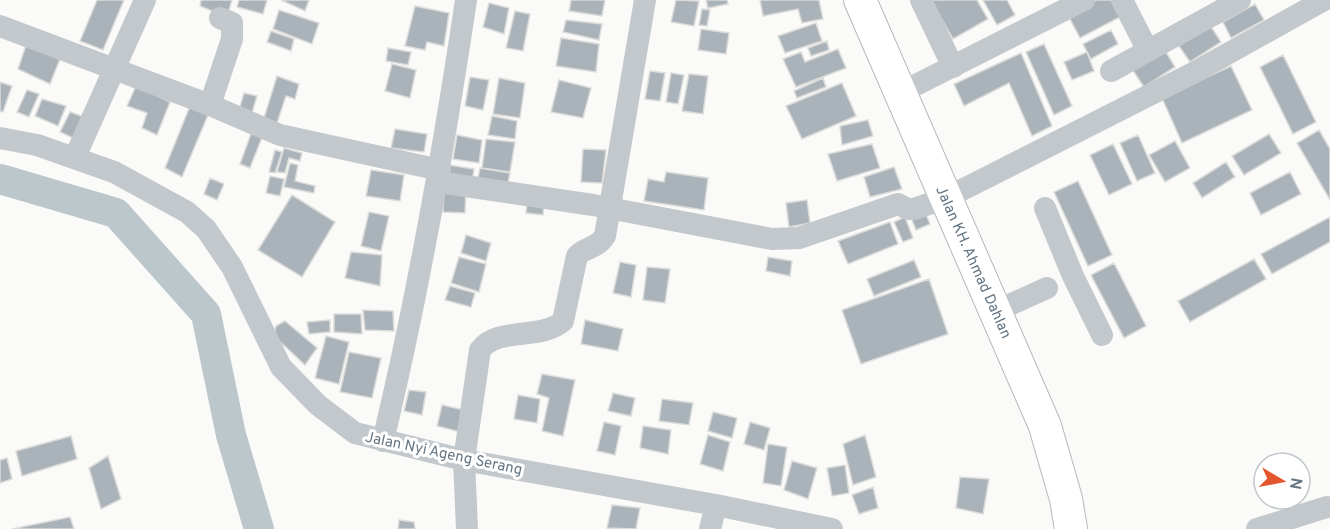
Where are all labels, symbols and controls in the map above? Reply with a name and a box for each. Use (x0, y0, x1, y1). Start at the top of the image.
street label: Jalan KH. Ahmad Dahlan (930, 183, 1015, 342)
street label: Jalan Nyi Ageng Serang (363, 429, 524, 480)
north arrow (1252, 451, 1312, 511)
text: N (1284, 476, 1306, 491)

